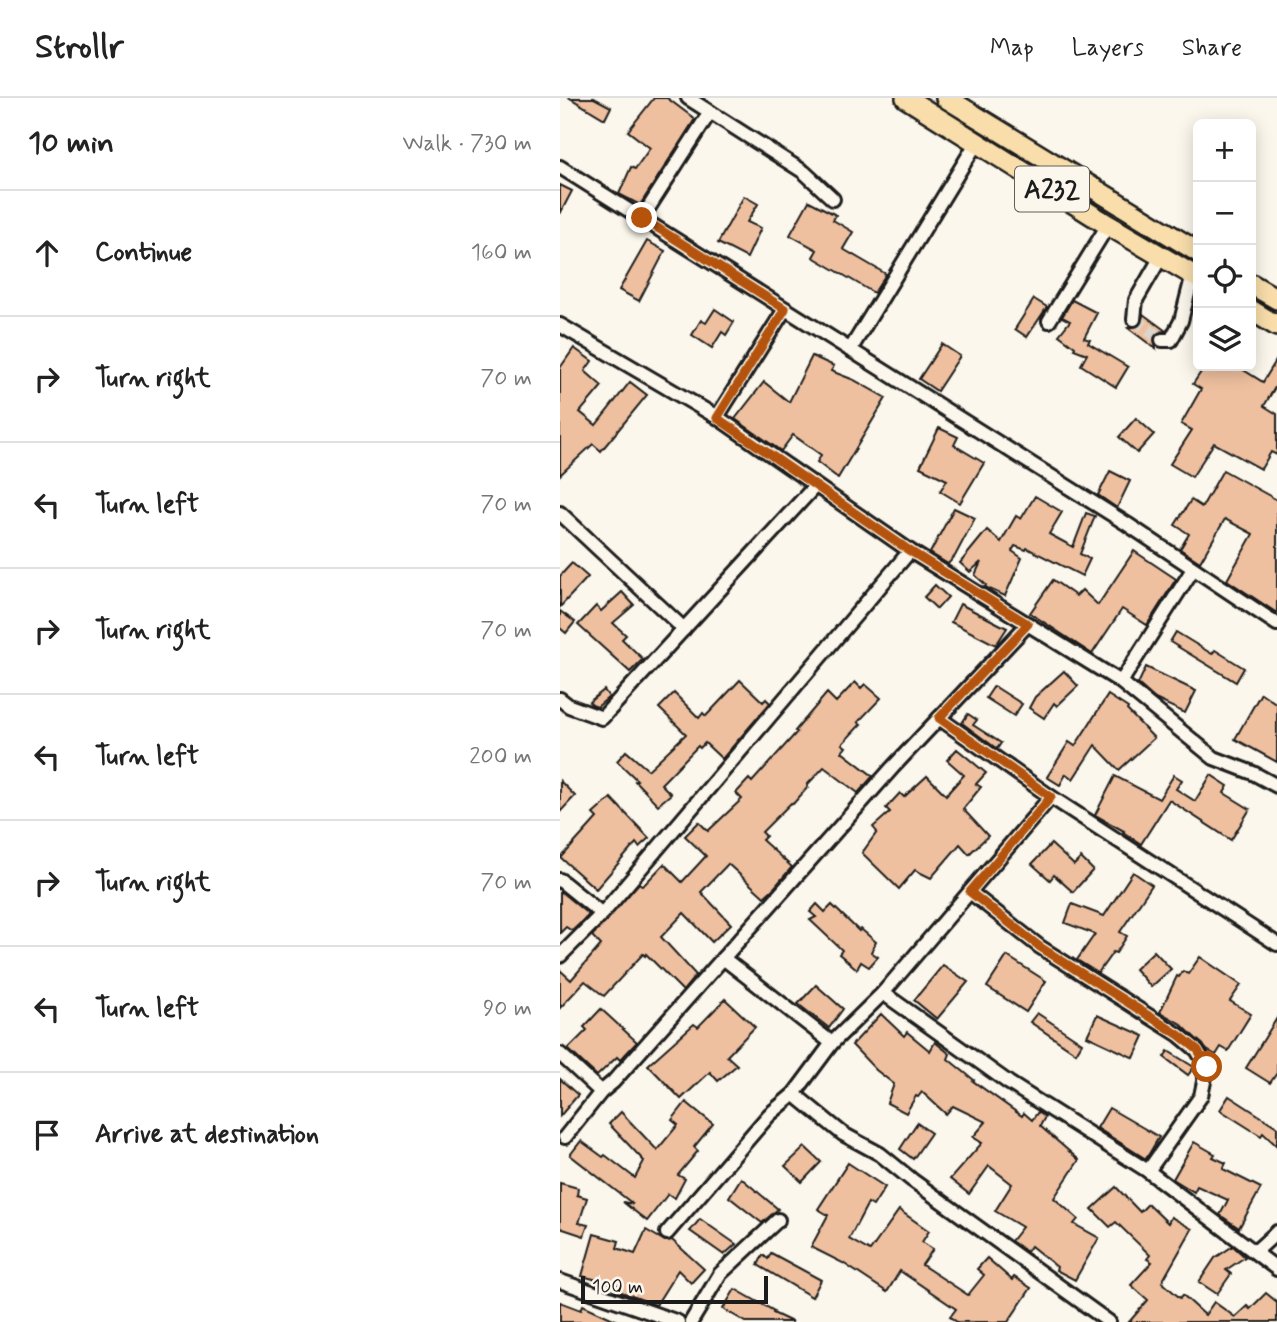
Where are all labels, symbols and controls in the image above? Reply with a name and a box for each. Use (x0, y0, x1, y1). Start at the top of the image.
text: Strollr (35, 26, 124, 70)
text: Map (990, 33, 1034, 64)
text: Layers (1072, 33, 1144, 64)
text: Share (1182, 33, 1242, 64)
map controls (1193, 119, 1256, 371)
button: + (1193, 119, 1256, 182)
text: 10 min (28, 124, 114, 163)
text: Walk · 730 m (403, 129, 532, 159)
road number: A232 (1015, 166, 1089, 212)
button: − (1193, 182, 1256, 245)
route end (626, 202, 657, 233)
icon: ahead (28, 234, 66, 272)
text: Continue (95, 236, 192, 270)
text: 160 m (471, 238, 532, 268)
button: locate (1193, 245, 1256, 308)
button: layers (1193, 308, 1256, 371)
icon: right (28, 360, 66, 398)
text: Turn right (95, 362, 211, 396)
text: 70 m (480, 364, 532, 394)
icon: left (28, 486, 66, 524)
text: Turn left (95, 488, 199, 522)
text: 70 m (480, 490, 532, 520)
icon: right (28, 612, 66, 650)
text: Turn right (95, 614, 211, 648)
text: 70 m (480, 616, 532, 646)
icon: left (28, 738, 66, 776)
text: Turn left (95, 740, 199, 774)
text: 200 m (469, 742, 532, 772)
icon: right (28, 864, 66, 902)
text: Turn right (95, 866, 211, 900)
text: 70 m (480, 868, 532, 898)
icon: left (28, 990, 66, 1028)
text: Turn left (95, 992, 199, 1026)
text: 90 m (483, 994, 532, 1024)
route start (1191, 1051, 1222, 1082)
icon: arrive (28, 1116, 66, 1154)
text: Arrive at destination (95, 1118, 319, 1152)
scale bar (581, 1273, 768, 1305)
text: 100 m (592, 1275, 643, 1300)

